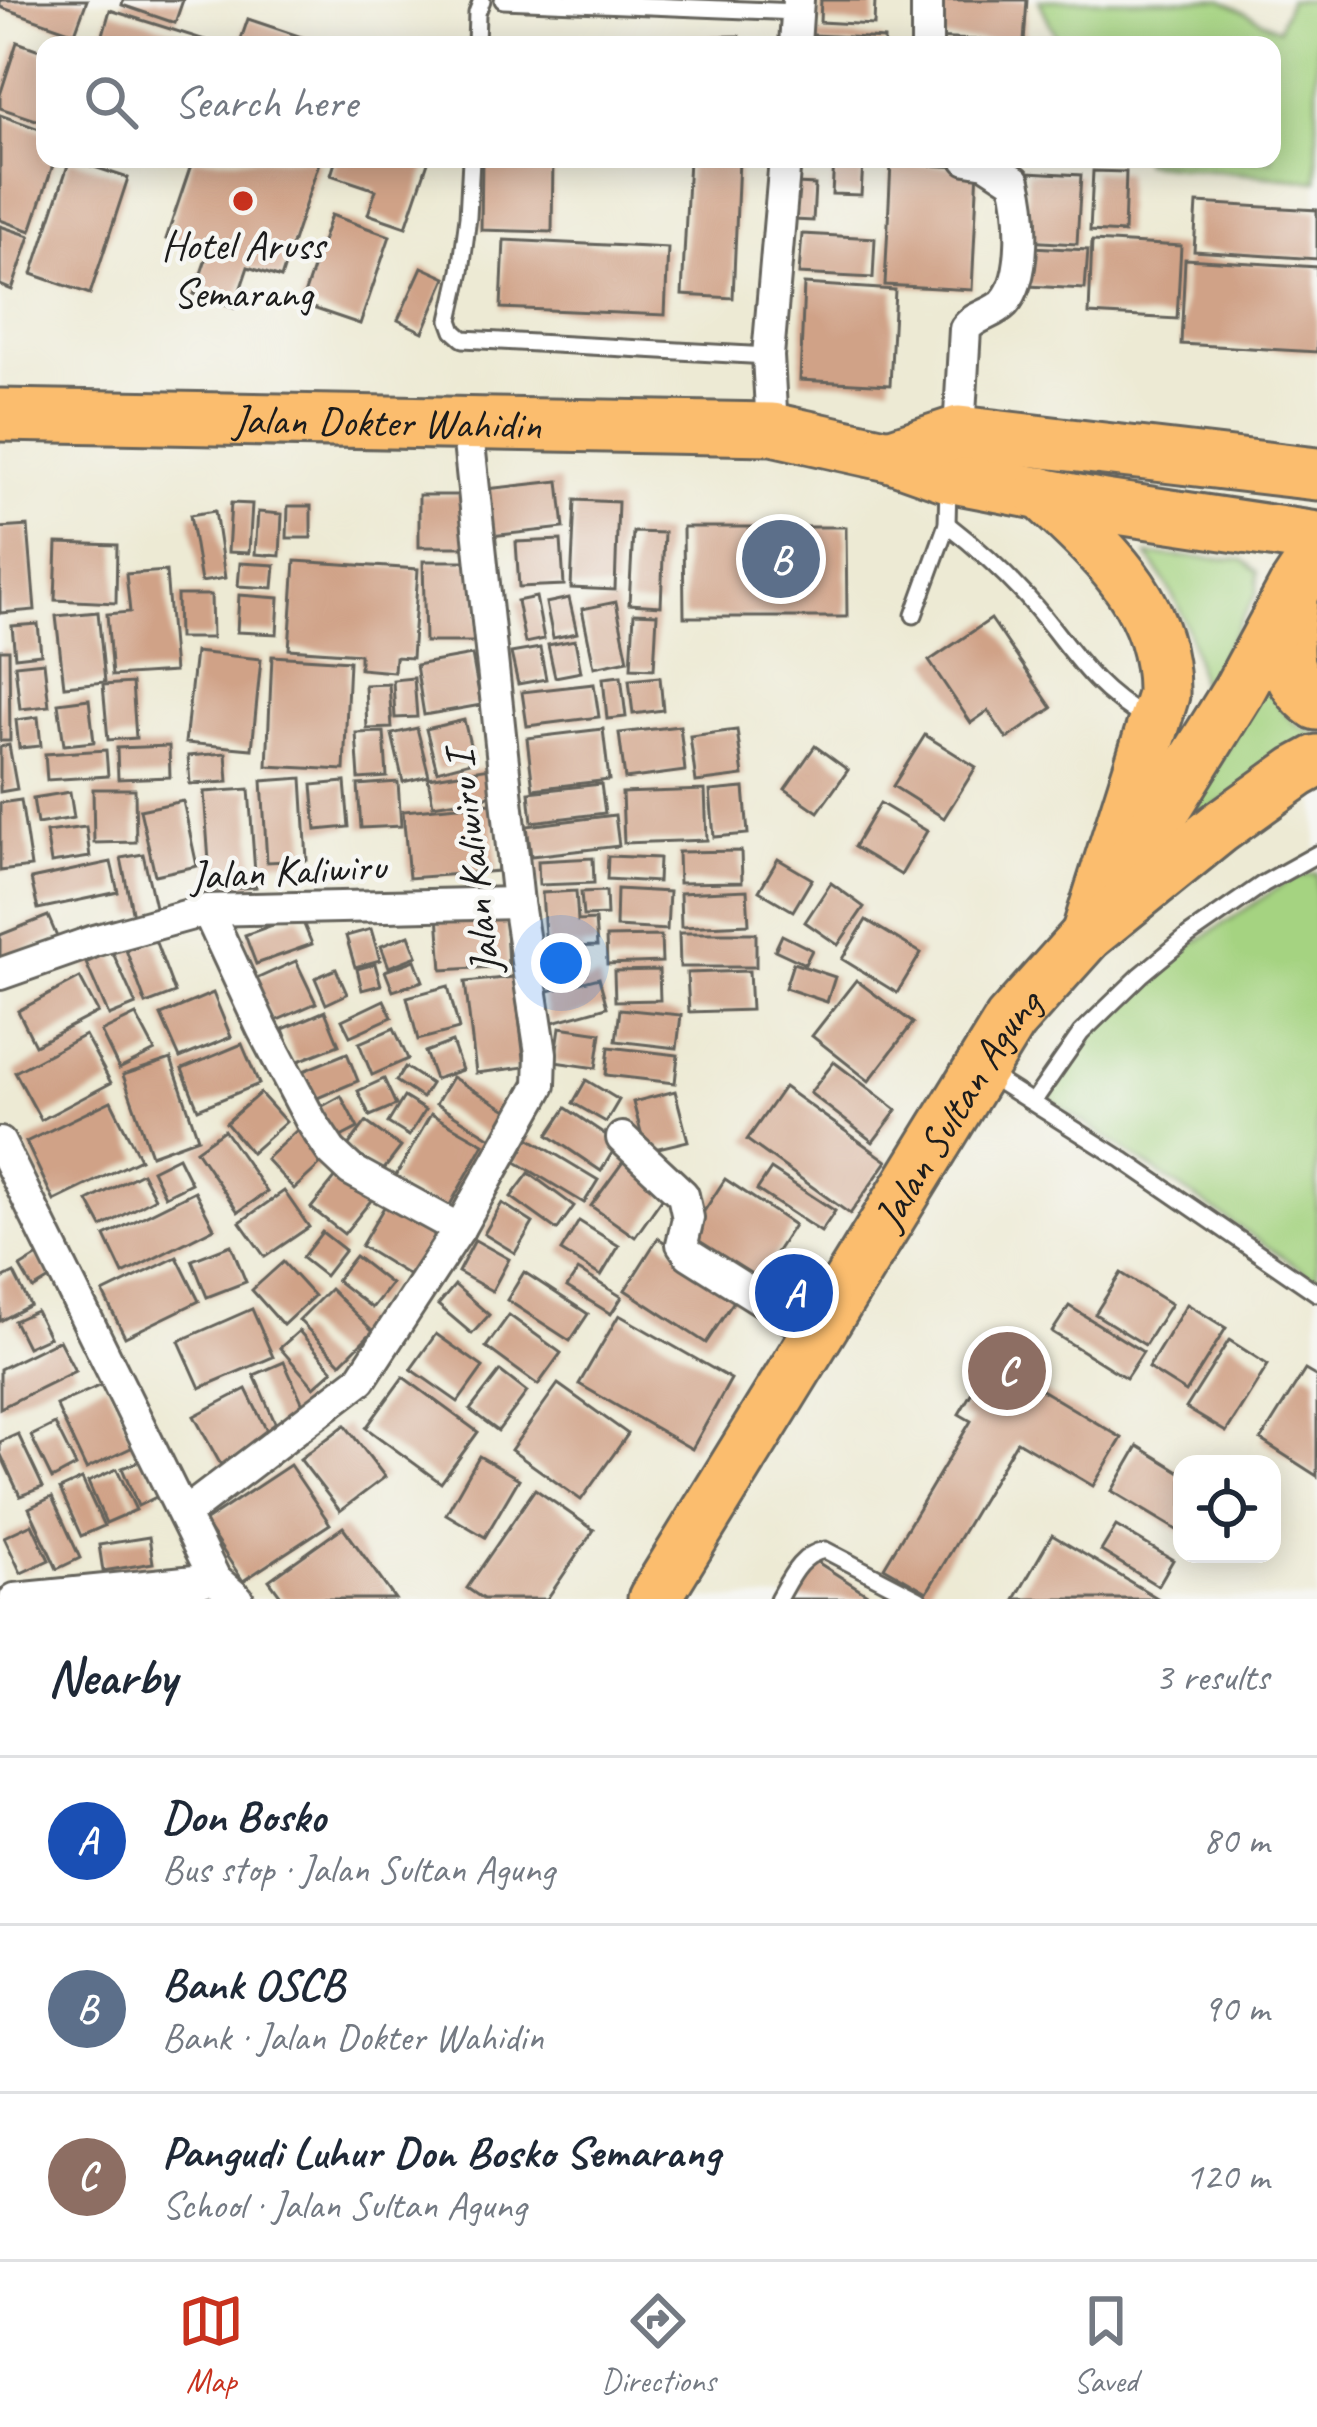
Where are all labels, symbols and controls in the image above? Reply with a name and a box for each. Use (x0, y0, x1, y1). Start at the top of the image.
search box (36, 36, 1281, 168)
icon: search (78, 69, 144, 135)
text: Search here (174, 74, 357, 131)
marker: Hotel Aruss Semarang (230, 188, 256, 214)
place label: Hotel Aruss Semarang (161, 219, 329, 320)
street label: Jalan Dokter Wahidin (230, 393, 543, 451)
pin: B (742, 514, 820, 604)
street label: Jalan Kaliwiru I (432, 740, 513, 979)
street label: Jalan Kaliwiru (187, 839, 390, 903)
your location (531, 933, 591, 993)
street label: Jalan Sultan Agung (861, 976, 1054, 1241)
pin: A (755, 1248, 833, 1338)
pin: C (968, 1326, 1046, 1416)
map controls (1173, 1455, 1281, 1563)
button: locate (1173, 1455, 1281, 1563)
text: Nearby (48, 1645, 176, 1709)
text: 3 results (1155, 1653, 1269, 1702)
text: Don Bosko (162, 1788, 325, 1845)
text: A (77, 1816, 97, 1865)
text: 80 m (1203, 1816, 1269, 1865)
text: Bus stop · Jalan Sultan Agung (162, 1845, 554, 1894)
text: Bank OSCB (162, 1956, 344, 2013)
text: B (77, 1984, 97, 2033)
text: 90 m (1203, 1984, 1269, 2033)
text: Bank · Jalan Dokter Wahidin (162, 2013, 544, 2062)
text: Pangudi Luhur Don Bosko Semarang (162, 2124, 720, 2181)
text: C (78, 2152, 96, 2201)
text: 120 m (1185, 2152, 1269, 2201)
text: School · Jalan Sultan Agung (162, 2181, 526, 2230)
tab: Map (178, 2288, 244, 2402)
tab: Directions (601, 2288, 716, 2402)
tab: Saved (1073, 2288, 1139, 2402)

